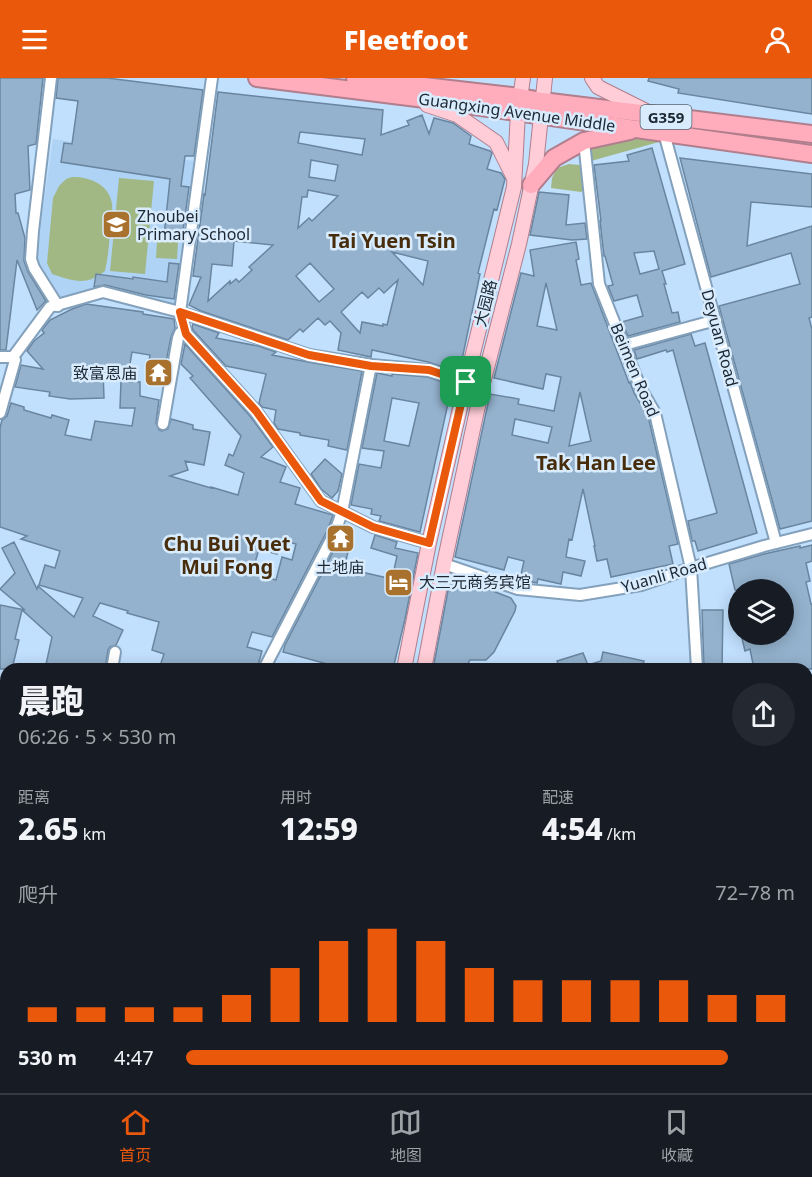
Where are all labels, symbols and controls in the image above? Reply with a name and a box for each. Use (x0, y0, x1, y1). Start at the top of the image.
text: Fleetfoot (344, 21, 468, 58)
icon: menu (18, 23, 51, 56)
icon: person (761, 23, 794, 56)
street label: Guangxing Avenue Middle (417, 87, 617, 137)
road number: G359 (640, 105, 692, 129)
place label: Zhoubei Primary School (137, 205, 250, 245)
school or university icon: Zhoubei Primary School (100, 209, 132, 241)
district label: Tai Yuen Tsin (328, 227, 456, 254)
street label: 大园路 (469, 277, 501, 329)
street label: Deyuan Road (696, 287, 744, 389)
street label: Beimen Road (605, 320, 665, 420)
pin (440, 356, 491, 407)
temple icon: 致富恩庙 (142, 357, 174, 389)
place label: 致富恩庙 (73, 362, 137, 384)
icon: arrive (449, 365, 482, 398)
district label: Tak Han Lee (536, 449, 656, 476)
temple icon: 土地庙 (324, 523, 356, 555)
district label: Chu Bui Yuet Mui Fong (163, 530, 291, 580)
street label: Yuanli Road (619, 552, 709, 598)
place label: 土地庙 (316, 556, 364, 578)
hotel icon: 大三元商务宾馆 (382, 566, 414, 598)
place label: 大三元商务宾馆 (419, 571, 531, 593)
map controls (728, 579, 794, 645)
button: layers (728, 579, 794, 645)
text: 晨跑 (18, 678, 84, 723)
button: share (732, 683, 795, 746)
text: 06:26 · 5 × 530 m (18, 723, 176, 750)
text: 距离 (18, 786, 50, 808)
text: 用时 (280, 786, 312, 808)
text: 配速 (542, 786, 574, 808)
text: 2.65 (18, 808, 79, 849)
text: 12:59 (280, 808, 358, 849)
text: 4:54 (542, 808, 603, 849)
text: km (79, 823, 106, 845)
text: /km (603, 823, 636, 845)
text: 72–78 m (715, 879, 795, 906)
text: 爬升 (18, 881, 58, 908)
text: 530 m (18, 1044, 77, 1071)
text: 4:47 (114, 1044, 154, 1071)
tab: 首页 (119, 1106, 152, 1166)
tab: 地图 (389, 1106, 422, 1166)
tab: 收藏 (660, 1106, 693, 1166)

